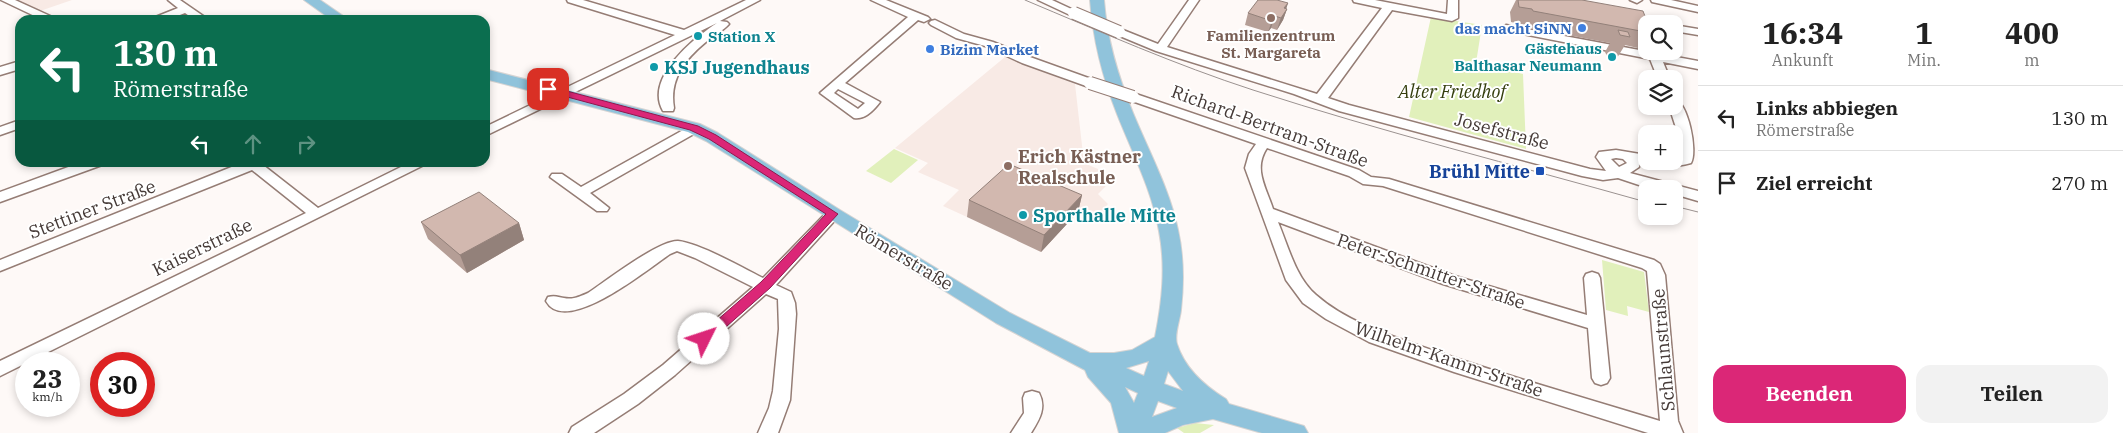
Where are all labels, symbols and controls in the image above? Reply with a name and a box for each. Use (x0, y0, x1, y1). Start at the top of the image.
marker: Familienzentrum St. Margareta (1265, 12, 1277, 24)
text: 16:34 (1762, 13, 1843, 52)
text: 1 (1915, 13, 1933, 52)
text: 400 (2005, 13, 2059, 52)
map controls (1638, 15, 1683, 225)
button: search (1638, 15, 1683, 60)
place label: das macht SiNN (1455, 19, 1572, 38)
marker: das macht SiNN (1576, 22, 1588, 34)
place label: Familienzentrum St. Margareta (1207, 26, 1336, 62)
place label: Station X (708, 27, 776, 46)
text: 130 m (113, 30, 218, 76)
marker: Station X (692, 30, 704, 42)
icon: left (30, 35, 95, 100)
place label: Gästehaus Balthasar Neumann (1454, 39, 1602, 75)
place label: Bizim Market (940, 40, 1039, 59)
marker: Bizim Market (924, 43, 936, 55)
text: Ankunft (1772, 50, 1833, 70)
text: Min. (1907, 50, 1941, 70)
text: m (2024, 50, 2040, 70)
marker: Gästehaus Balthasar Neumann (1606, 51, 1618, 63)
place label: KSJ Jugendhaus (664, 56, 810, 79)
marker: KSJ Jugendhaus (648, 61, 660, 73)
pin (527, 68, 569, 110)
button: layers (1638, 70, 1683, 115)
text: Römerstraße (113, 74, 248, 103)
icon: arrive (534, 75, 562, 103)
street label: Richard-Bertram-Straße (1168, 80, 1372, 172)
park label: Alter Friedhof (1397, 80, 1509, 103)
text: Links abbiegen (1756, 96, 1898, 120)
icon: left (1713, 104, 1741, 132)
text: 130 m (2051, 106, 2108, 130)
street label: Josefstraße (1452, 107, 1552, 155)
text: Römerstraße (1756, 120, 1854, 140)
button: + (1638, 125, 1683, 170)
icon: left (186, 130, 214, 158)
icon: ahead (239, 130, 267, 158)
icon: right (292, 130, 320, 158)
place label: Erich Kästner Realschule (1018, 145, 1141, 189)
marker: Erich Kästner Realschule (1002, 160, 1014, 172)
place label: Brühl Mitte (1429, 160, 1530, 183)
marker: Brühl Mitte (1534, 165, 1546, 177)
icon: arrive (1713, 169, 1741, 197)
text: Ziel erreicht (1756, 171, 1872, 195)
text: 270 m (2051, 171, 2108, 195)
street label: Stettiner Straße (25, 174, 159, 244)
button: − (1638, 180, 1683, 225)
place label: Sporthalle Mitte (1033, 204, 1176, 227)
marker: Sporthalle Mitte (1017, 209, 1029, 221)
street label: Kaiserstraße (148, 213, 256, 281)
street label: Römerstraße (851, 219, 957, 295)
street label: Peter-Schmitter-Straße (1334, 228, 1528, 314)
street label: Schlaunstraße (1646, 288, 1680, 412)
position arrow (677, 312, 729, 364)
street label: Wilhelm-Kamm-Straße (1352, 316, 1546, 402)
speed limit sign: 30 (90, 352, 155, 417)
text: 23 (32, 362, 63, 395)
button: Beenden (1713, 365, 1906, 423)
button: Teilen (1916, 365, 2108, 423)
text: km/h (32, 389, 63, 404)

